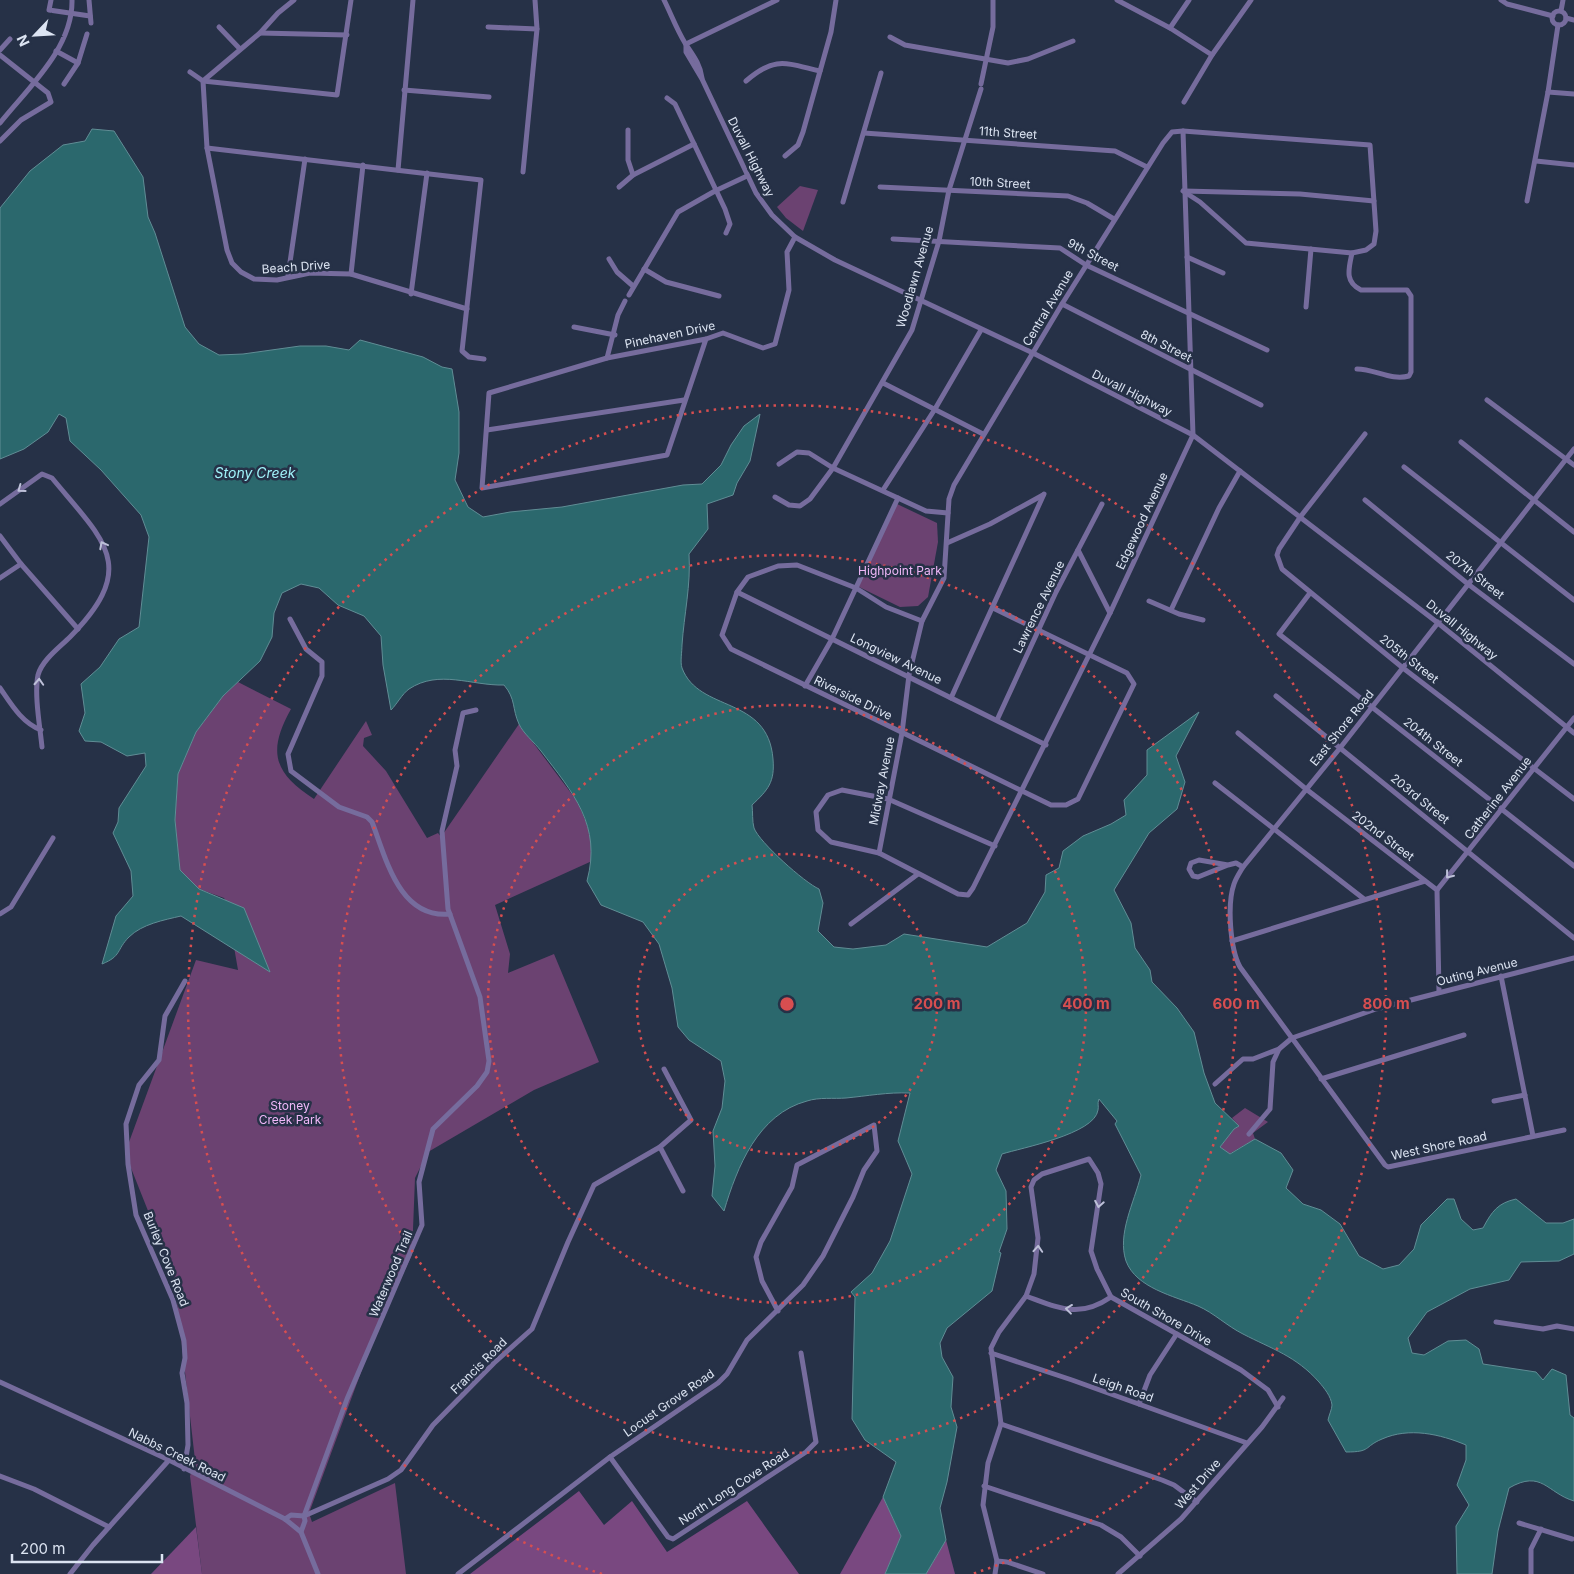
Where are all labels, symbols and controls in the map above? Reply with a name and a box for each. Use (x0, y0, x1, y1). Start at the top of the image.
north arrow (10, 10, 60, 60)
text: N (13, 32, 33, 49)
street label: Duvall Highway (725, 114, 778, 200)
street label: 11th Street (978, 123, 1038, 142)
street label: 10th Street (969, 173, 1031, 192)
street label: Woodlawn Avenue (893, 224, 936, 329)
street label: 9th Street (1065, 235, 1121, 274)
street label: Beach Drive (261, 257, 331, 276)
street label: Central Avenue (1019, 267, 1076, 349)
street label: Pinehaven Drive (623, 318, 716, 351)
street label: 8th Street (1138, 326, 1195, 365)
street label: Duvall Highway (1090, 366, 1175, 419)
water label: Stony Creek (215, 464, 296, 481)
street label: Edgewood Avenue (1112, 470, 1171, 572)
one-way arrow (17, 483, 27, 492)
one-way arrow (99, 541, 109, 550)
street label: 207th Street (1443, 547, 1507, 602)
street label: Lawrence Avenue (1010, 558, 1067, 656)
park label: Highpoint Park (858, 563, 942, 578)
street label: Duvall Highway (1423, 596, 1501, 663)
street label: Longview Avenue (848, 630, 945, 687)
street label: 205th Street (1377, 631, 1442, 686)
street label: Riverside Drive (812, 672, 895, 723)
one-way arrow (33, 677, 44, 685)
street label: East Shore Road (1306, 687, 1377, 769)
street label: 204th Street (1401, 714, 1466, 769)
street label: Midway Avenue (866, 735, 897, 826)
street label: Catherine Avenue (1461, 753, 1535, 842)
street label: 203rd Street (1388, 770, 1453, 827)
street label: 202nd Street (1349, 807, 1417, 864)
one-way arrow (1446, 869, 1454, 878)
street label: Outing Avenue (1435, 954, 1519, 989)
text: 200 m (914, 994, 960, 1013)
text: 400 m (1062, 994, 1110, 1013)
text: 600 m (1212, 994, 1260, 1013)
text: 800 m (1362, 994, 1410, 1013)
centre of rings (778, 995, 796, 1013)
park label: Stoney Creek Park (259, 1098, 322, 1127)
street label: West Shore Road (1390, 1128, 1488, 1163)
one-way arrow (1094, 1199, 1104, 1208)
street label: Burley Cove Road (141, 1209, 192, 1308)
street label: Waterwood Trail (366, 1228, 415, 1319)
one-way arrow (1032, 1245, 1043, 1253)
street label: South Shore Drive (1118, 1284, 1215, 1349)
one-way arrow (1065, 1304, 1073, 1315)
street label: Francis Road (447, 1334, 510, 1397)
street label: Locust Grove Road (620, 1366, 717, 1440)
street label: Leigh Road (1091, 1370, 1156, 1405)
street label: Nabbs Creek Road (126, 1425, 228, 1485)
street label: North Long Cove Road (676, 1445, 792, 1528)
street label: West Drive (1172, 1455, 1223, 1512)
scale bar (12, 1532, 162, 1564)
text: 200 m (20, 1539, 65, 1558)

